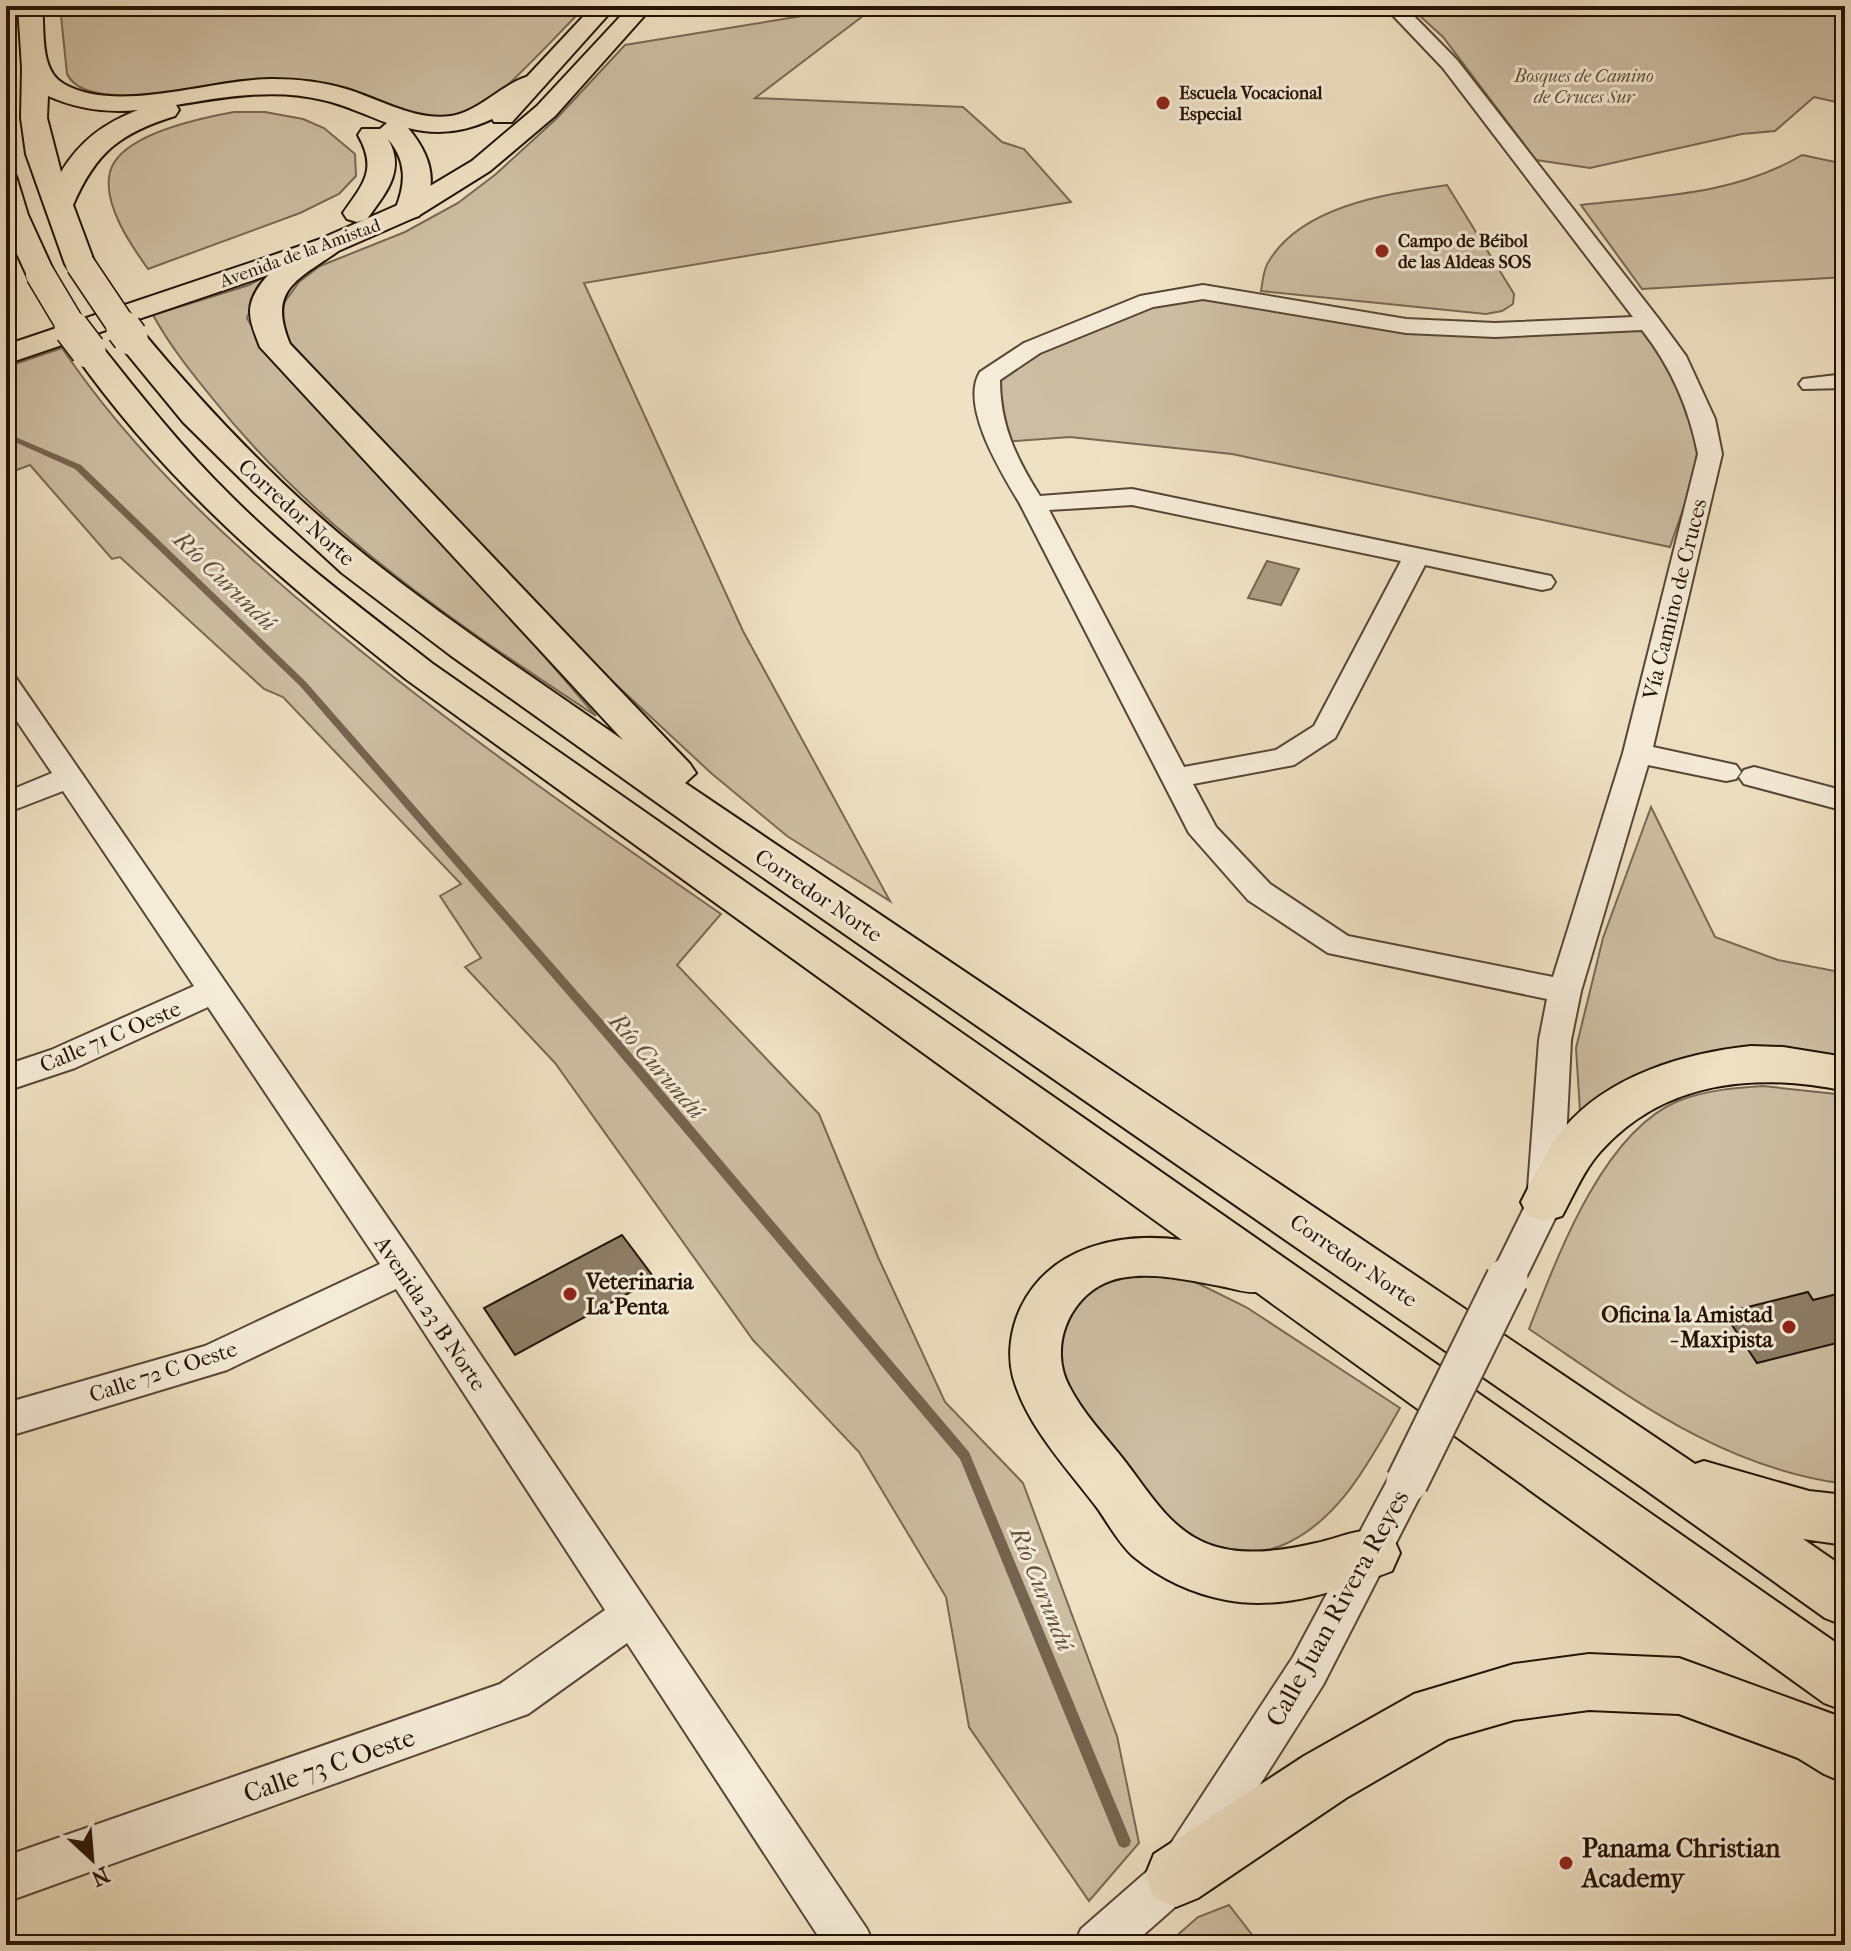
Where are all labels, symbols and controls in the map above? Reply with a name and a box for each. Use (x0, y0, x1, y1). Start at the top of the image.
park label: Bosques de Camino de Cruces Sur (1513, 66, 1654, 108)
place label: Escuela Vocacional Especial (1179, 83, 1324, 125)
marker: Escuela Vocacional Especial (1154, 94, 1172, 112)
street label: Avenida de la Amistad (216, 215, 384, 293)
place label: Campo de Béibol de las Aldeas SOS (1398, 231, 1531, 273)
marker: Campo de Béibol de las Aldeas SOS (1373, 242, 1391, 260)
street label: Corredor Norte (233, 454, 360, 572)
street label: Vía Camino de Cruces (1637, 496, 1713, 703)
water label: Río Curundú (167, 524, 283, 637)
street label: Corredor Norte (750, 844, 887, 948)
street label: Calle 71 C Oeste (36, 996, 185, 1078)
water label: Río Curundú (602, 1006, 711, 1125)
street label: Corredor Norte (1285, 1209, 1422, 1313)
street label: Avenida 23 B Norte (368, 1231, 492, 1396)
place label: Veterinaria La Penta (585, 1269, 694, 1320)
marker: Veterinaria La Penta (561, 1285, 579, 1303)
place label: Oficina la Amistad - Maxipista (1601, 1302, 1774, 1353)
marker: Oficina la Amistad - Maxipista (1780, 1318, 1798, 1336)
street label: Calle 72 C Oeste (86, 1336, 241, 1408)
street label: Calle Juan Rivera Reyes (1259, 1485, 1415, 1732)
water label: Río Curundú (1004, 1521, 1080, 1656)
street label: Calle 73 C Oeste (239, 1722, 419, 1809)
north arrow (52, 1819, 132, 1899)
place label: Panama Christian Academy (1580, 1833, 1781, 1894)
marker: Panama Christian Academy (1557, 1854, 1575, 1872)
text: N (87, 1861, 114, 1892)

